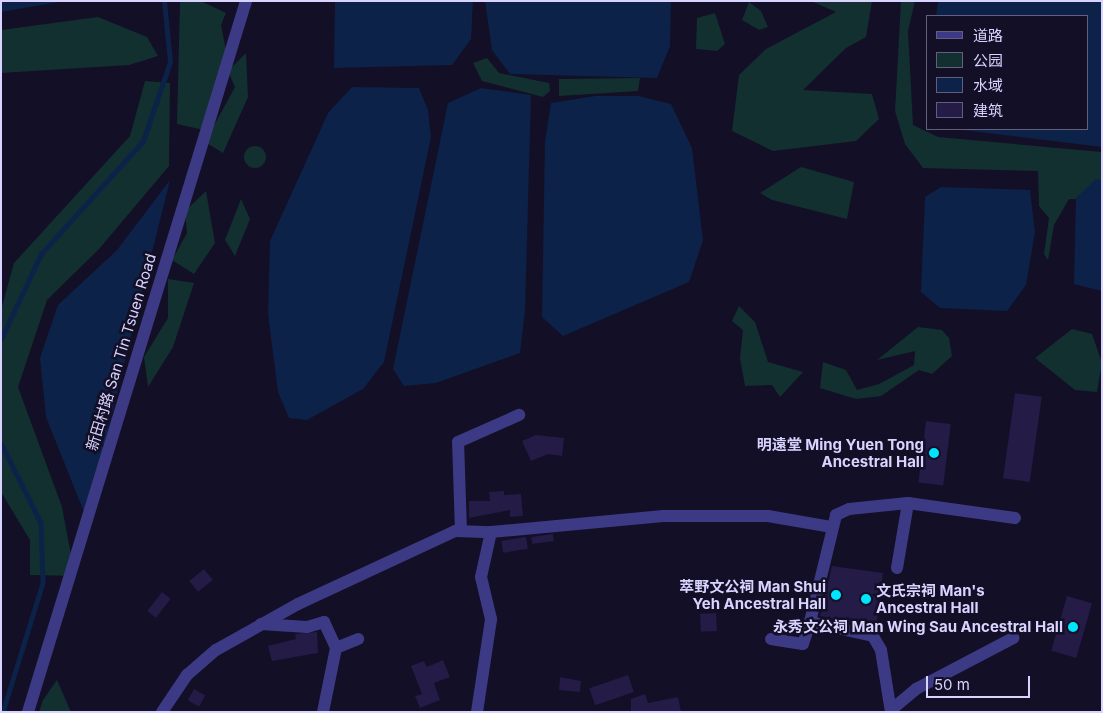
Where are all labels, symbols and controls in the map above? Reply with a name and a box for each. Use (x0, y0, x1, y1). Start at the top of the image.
legend (926, 15, 1088, 130)
text: 道路 (973, 26, 1003, 45)
text: 公园 (973, 51, 1003, 70)
text: 水域 (973, 76, 1003, 95)
text: 建筑 (973, 101, 1003, 120)
street label: 新田村路 San Tin Tsuen Road (82, 251, 160, 453)
place label: 明遠堂 Ming Yuen Tong Ancestral Hall (757, 435, 924, 470)
marker: 明遠堂 Ming Yuen Tong Ancestral Hall (928, 447, 940, 459)
place label: 萃野文公祠 Man Shui Yeh Ancestral Hall (679, 577, 826, 612)
place label: 文氏宗祠 Man's Ancestral Hall (876, 581, 985, 616)
marker: 萃野文公祠 Man Shui Yeh Ancestral Hall (830, 589, 842, 601)
marker: 文氏宗祠 Man's Ancestral Hall (860, 593, 872, 605)
place label: 永秀文公祠 Man Wing Sau Ancestral Hall (773, 618, 1063, 636)
marker: 永秀文公祠 Man Wing Sau Ancestral Hall (1067, 621, 1079, 633)
scale bar (928, 666, 1032, 698)
text: 50 m (934, 675, 970, 694)

